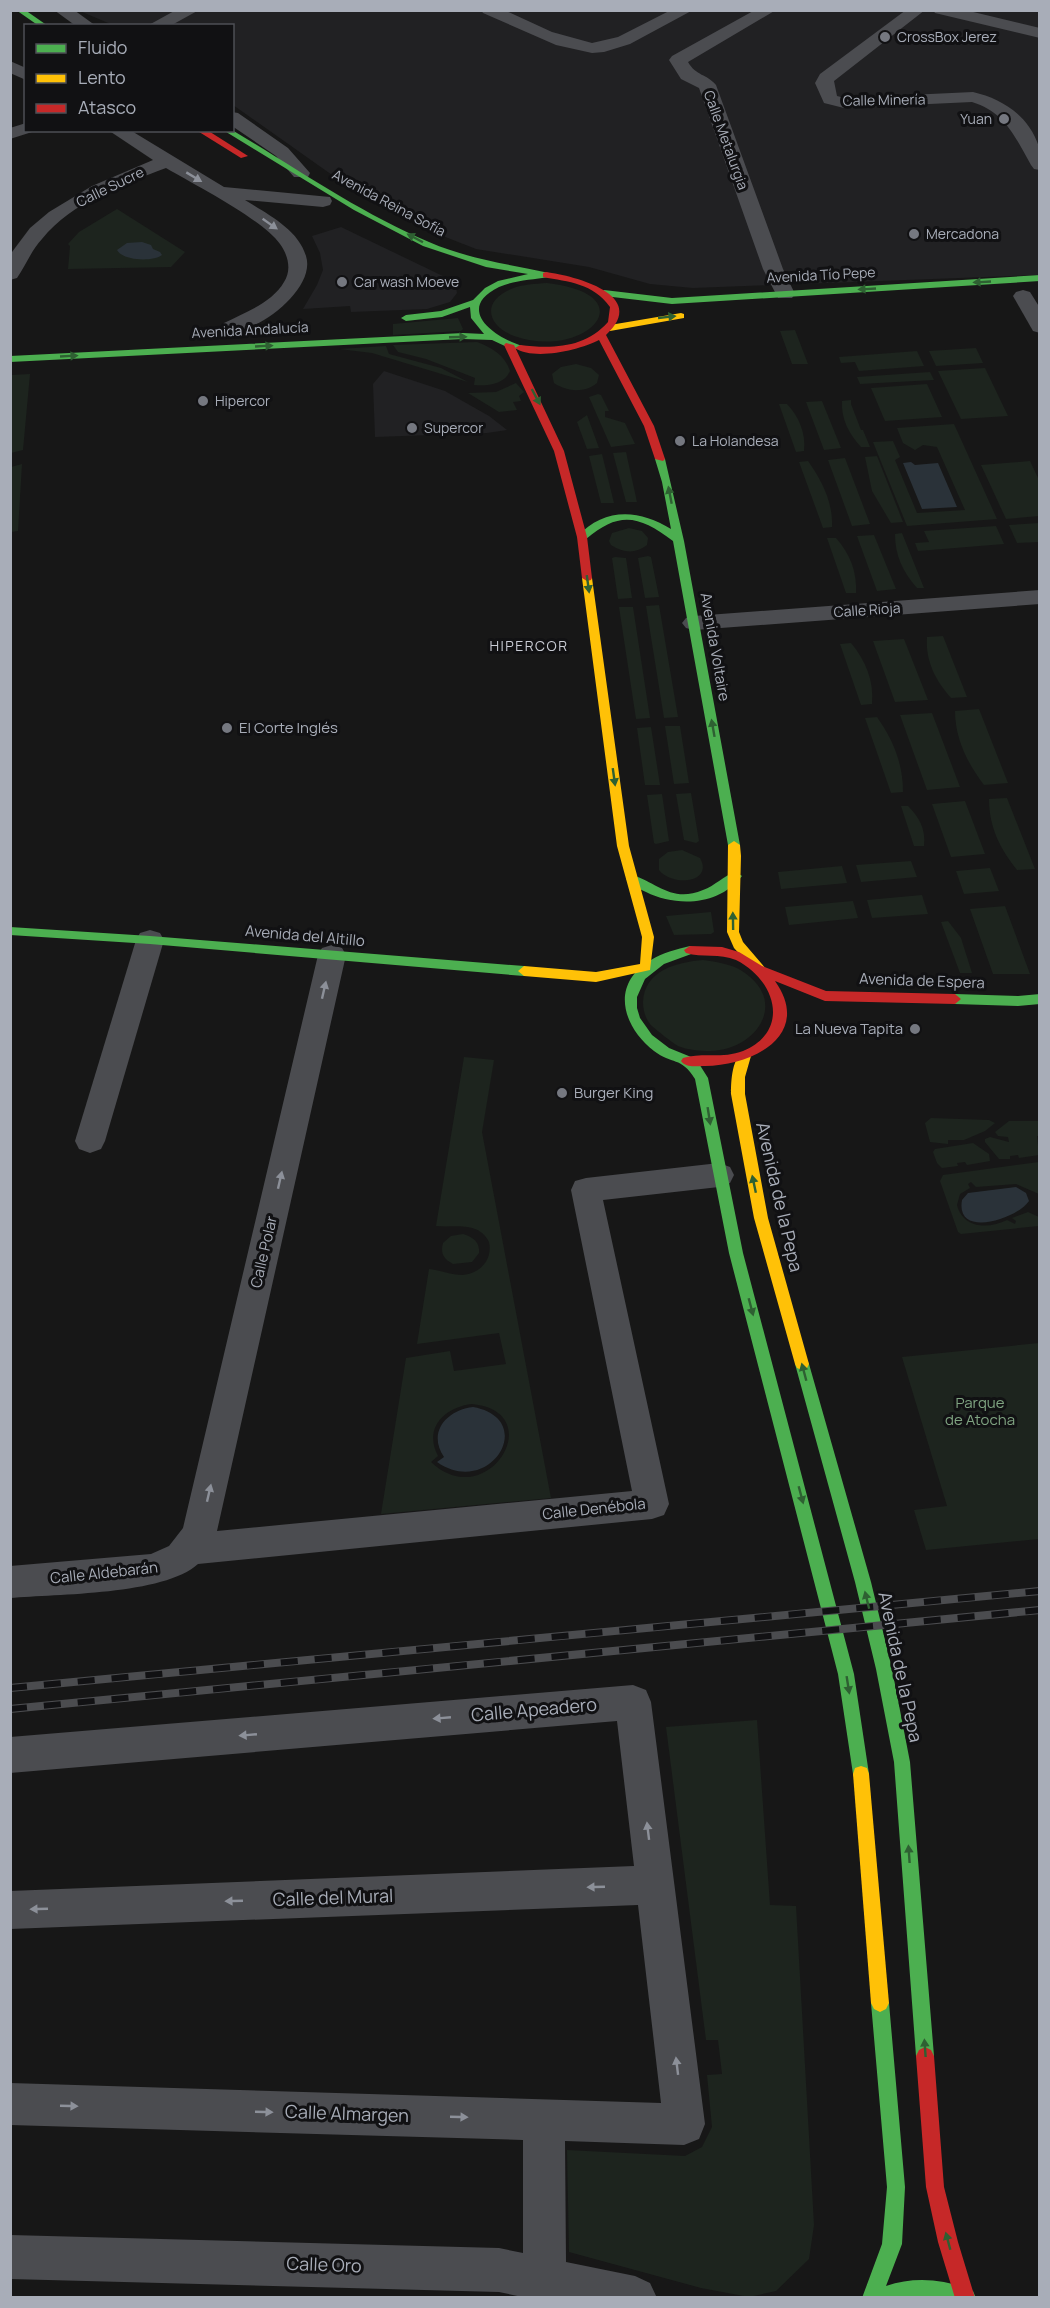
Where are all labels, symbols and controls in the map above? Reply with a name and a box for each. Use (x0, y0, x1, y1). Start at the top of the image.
legend (24, 24, 234, 132)
place label: CrossBox Jerez (897, 27, 997, 46)
marker: CrossBox Jerez (878, 30, 892, 44)
text: Fluido (78, 35, 127, 59)
text: Lento (78, 65, 126, 89)
street label: Calle Metalurgia (700, 88, 753, 192)
street label: Calle Minería (842, 89, 926, 110)
text: Atasco (78, 95, 136, 119)
place label: Yuan (960, 109, 992, 128)
marker: Yuan (997, 112, 1011, 126)
street label: Calle Sucre (73, 162, 147, 211)
street label: Avenida Reina Sofía (329, 165, 449, 240)
one-way arrow (186, 171, 202, 182)
one-way arrow (261, 218, 277, 230)
place label: Mercadona (926, 224, 999, 243)
marker: Mercadona (907, 227, 921, 241)
one-way arrow (406, 233, 423, 243)
street label: Avenida Tío Pepe (766, 262, 876, 287)
place label: Car wash Moeve (354, 272, 459, 291)
marker: Car wash Moeve (335, 275, 349, 289)
one-way arrow (973, 277, 992, 286)
one-way arrow (857, 284, 876, 293)
one-way arrow (658, 312, 677, 322)
street label: Avenida Andalucía (191, 317, 309, 342)
one-way arrow (449, 332, 468, 341)
one-way arrow (254, 342, 273, 351)
one-way arrow (59, 352, 78, 361)
one-way arrow (531, 389, 541, 406)
place label: Hipercor (215, 391, 270, 410)
marker: Hipercor (196, 394, 210, 408)
place label: Supercor (424, 418, 483, 437)
marker: Supercor (405, 421, 419, 435)
place label: La Holandesa (692, 431, 779, 450)
marker: La Holandesa (673, 434, 687, 448)
one-way arrow (665, 485, 674, 504)
one-way arrow (583, 574, 592, 593)
street label: Avenida Voltaire (696, 591, 735, 703)
street label: Calle Rioja (833, 598, 901, 621)
district label: HIPERCOR (490, 636, 568, 655)
place label: El Corte Inglés (239, 717, 338, 738)
one-way arrow (708, 719, 717, 738)
marker: El Corte Inglés (220, 721, 234, 735)
one-way arrow (609, 767, 618, 786)
one-way arrow (728, 911, 738, 930)
street label: Avenida del Altillo (244, 920, 366, 951)
street label: Avenida de Espera (859, 968, 985, 993)
one-way arrow (319, 981, 329, 999)
place label: La Nueva Tapita (795, 1018, 903, 1039)
marker: La Nueva Tapita (908, 1022, 922, 1036)
place label: Burger King (574, 1082, 653, 1103)
marker: Burger King (555, 1086, 569, 1100)
one-way arrow (705, 1107, 714, 1126)
street label: Avenida de la Pepa (751, 1119, 809, 1274)
one-way arrow (276, 1171, 286, 1189)
one-way arrow (749, 1174, 759, 1193)
street label: Calle Polar (245, 1213, 282, 1290)
one-way arrow (746, 1298, 756, 1316)
one-way arrow (799, 1363, 808, 1381)
park label: Parque de Atocha (945, 1392, 1015, 1430)
one-way arrow (205, 1483, 214, 1502)
one-way arrow (796, 1486, 806, 1505)
street label: Calle Denébola (541, 1493, 647, 1524)
street label: Calle Aldebarán (49, 1556, 159, 1589)
street label: Avenida de la Pepa (873, 1589, 929, 1744)
one-way arrow (862, 1591, 871, 1609)
one-way arrow (843, 1675, 852, 1694)
street label: Calle Apeadero (470, 1692, 598, 1726)
one-way arrow (433, 1713, 452, 1723)
one-way arrow (239, 1730, 258, 1740)
one-way arrow (644, 1821, 653, 1840)
one-way arrow (905, 1844, 914, 1863)
street label: Calle del Mural (272, 1883, 394, 1911)
one-way arrow (587, 1883, 606, 1892)
one-way arrow (224, 1897, 243, 1906)
one-way arrow (29, 1904, 48, 1914)
one-way arrow (920, 2039, 929, 2058)
one-way arrow (672, 2056, 681, 2075)
street label: Calle Almargen (285, 2099, 409, 2127)
one-way arrow (59, 2101, 78, 2110)
one-way arrow (254, 2107, 273, 2116)
one-way arrow (449, 2113, 468, 2122)
one-way arrow (943, 2232, 953, 2250)
street label: Calle Oro (286, 2251, 362, 2277)

